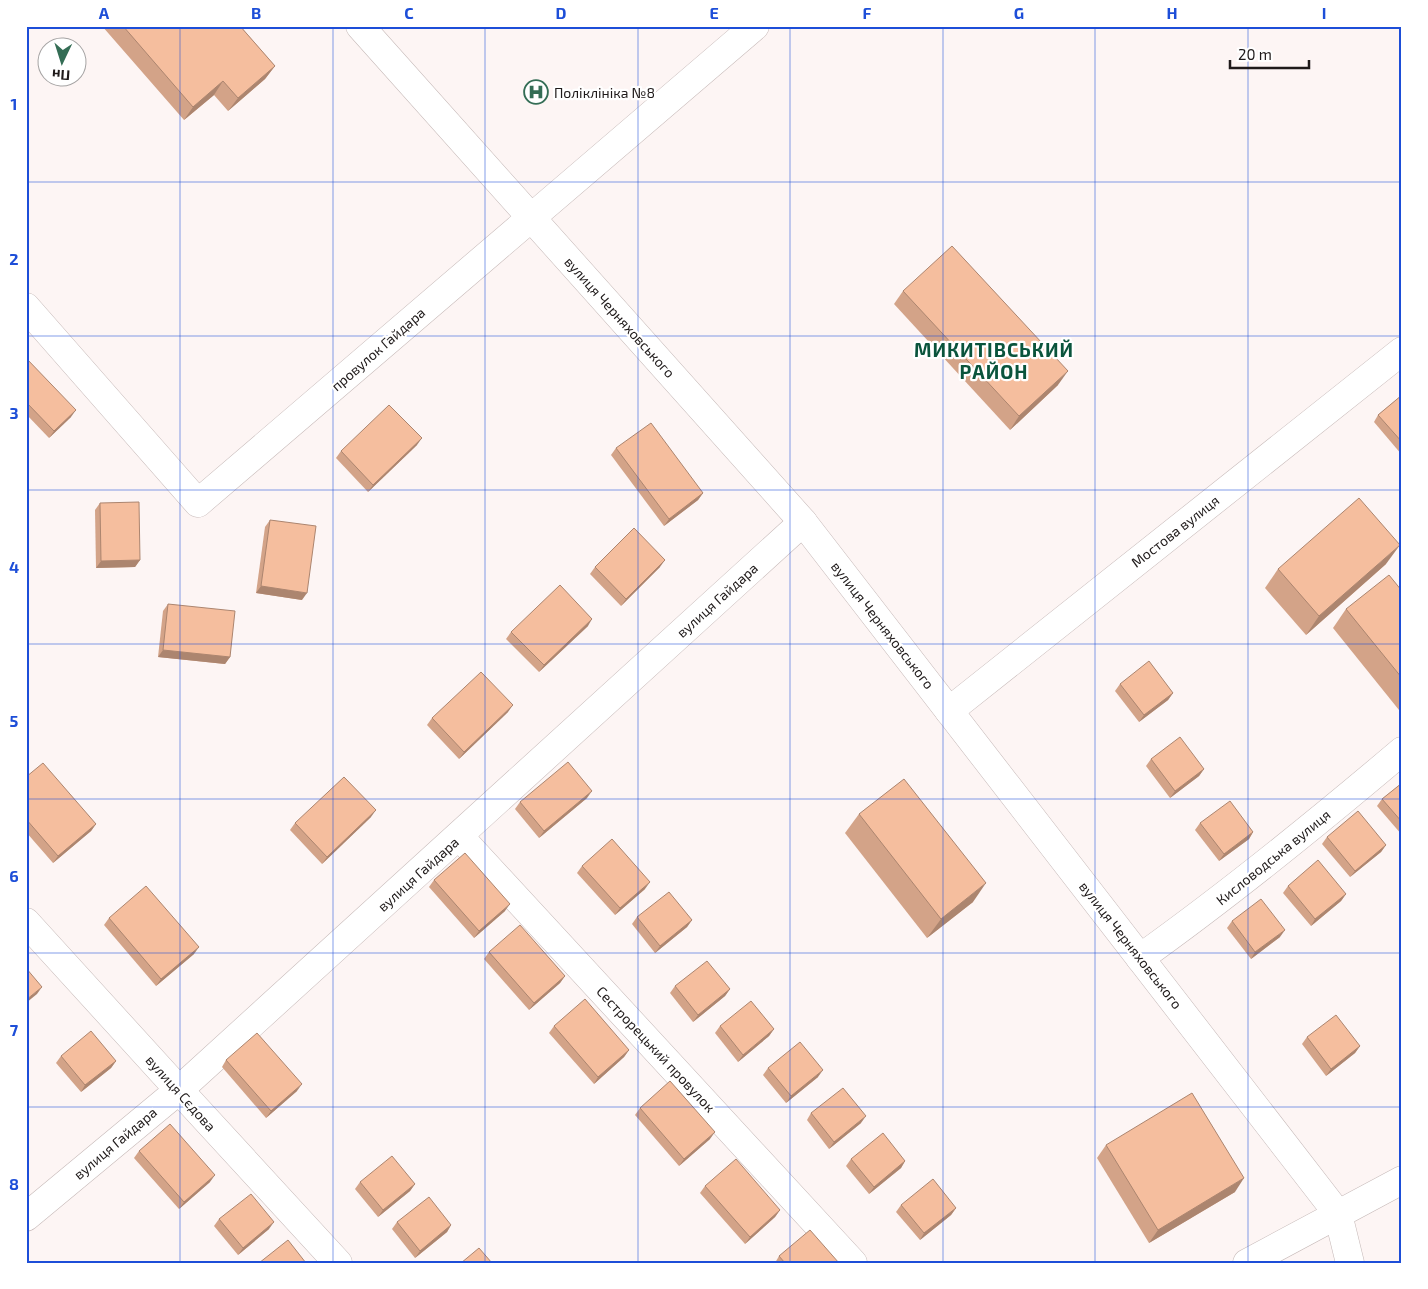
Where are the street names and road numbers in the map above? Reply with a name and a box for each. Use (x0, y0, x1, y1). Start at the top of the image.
street label: вулиця Черняховського (561, 253, 679, 381)
street label: провулок Гайдара (328, 304, 428, 394)
street label: Мостова вулиця (1128, 491, 1222, 571)
street label: вулиця Черняховського (828, 558, 938, 692)
street label: вулиця Гайдара (673, 559, 761, 641)
street label: Кисловодська вулиця (1212, 806, 1334, 908)
street label: вулиця Гайдара (374, 833, 462, 915)
street label: вулиця Черняховського (1076, 878, 1186, 1012)
street label: Сестрорецький провулок (593, 983, 719, 1116)
street label: вулиця Сєдова (142, 1051, 220, 1135)
street label: вулиця Гайдара (70, 1103, 160, 1183)

